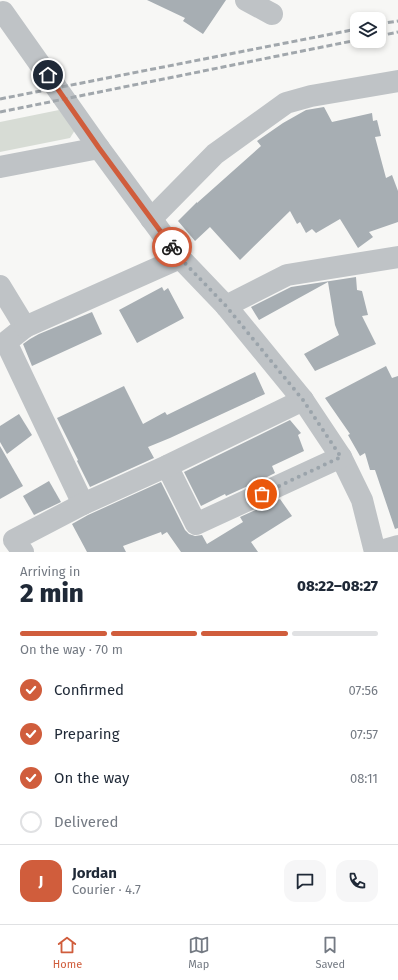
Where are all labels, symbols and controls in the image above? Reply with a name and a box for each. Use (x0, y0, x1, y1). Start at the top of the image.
map controls (350, 12, 386, 48)
button: layers (350, 12, 386, 48)
pin (31, 58, 65, 92)
icon: home (37, 64, 59, 86)
courier (152, 227, 192, 267)
icon: bike (161, 236, 183, 258)
pin (245, 477, 279, 511)
icon: bag (251, 483, 273, 505)
text: Arriving in (20, 564, 80, 579)
text: 08:22–08:27 (297, 577, 378, 595)
text: 2 min (20, 578, 84, 609)
text: On the way · 70 m (20, 642, 123, 657)
icon: check (20, 679, 42, 701)
text: Confirmed (54, 681, 124, 699)
text: 07:56 (349, 683, 378, 698)
icon: check (20, 723, 42, 745)
text: Preparing (54, 725, 119, 743)
text: 07:57 (350, 727, 378, 742)
icon: check (20, 767, 42, 789)
text: On the way (54, 769, 129, 787)
text: 08:11 (350, 771, 378, 786)
text: Delivered (54, 813, 118, 831)
button: chat (284, 860, 326, 902)
button: phone (336, 860, 378, 902)
text: Jordan (72, 864, 117, 882)
text: J (39, 872, 43, 890)
text: Courier · 4.7 (72, 882, 141, 897)
tab: Home (53, 934, 82, 971)
tab: Map (188, 934, 210, 971)
tab: Saved (315, 934, 345, 971)

